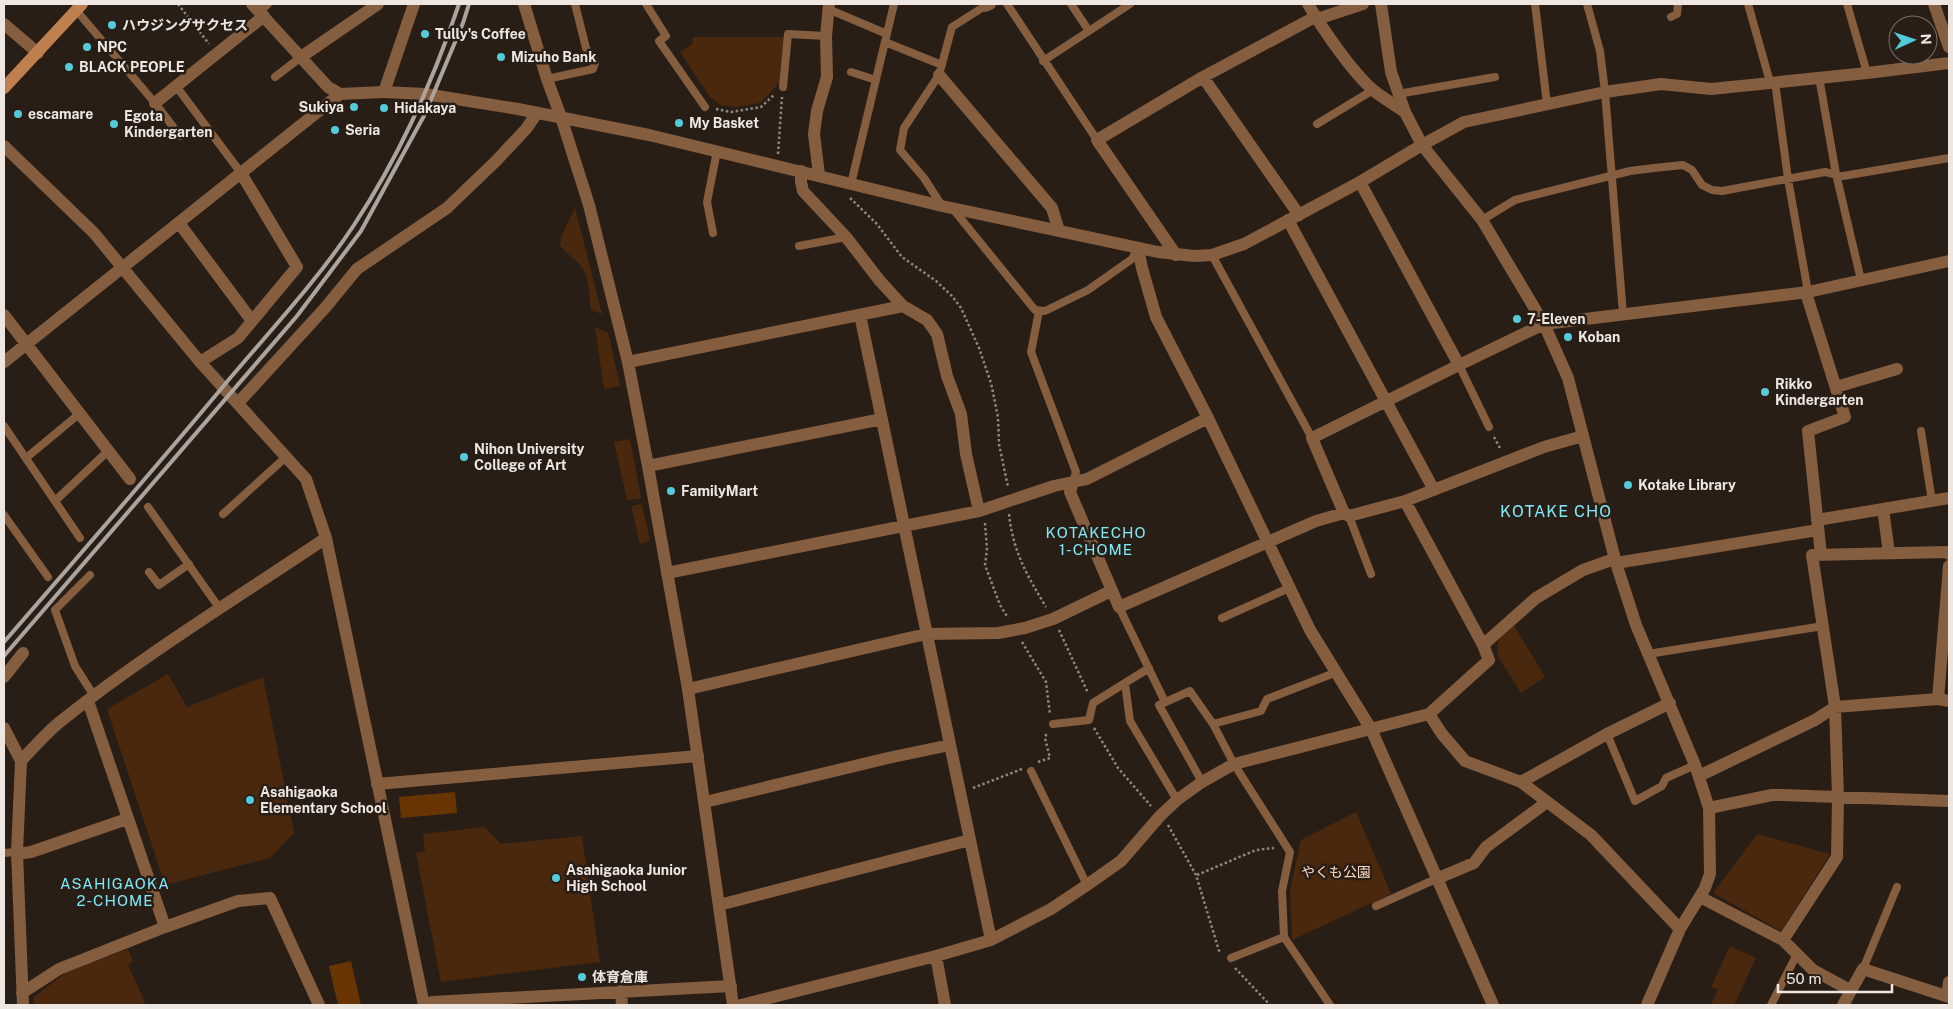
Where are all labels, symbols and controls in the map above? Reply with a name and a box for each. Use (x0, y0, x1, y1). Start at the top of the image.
north arrow (1888, 15, 1938, 65)
place label: ハウジングサクセス (122, 17, 248, 33)
marker: ハウジングサクセス (106, 19, 118, 31)
place label: Tully's Coffee (435, 26, 526, 42)
marker: Tully's Coffee (419, 28, 431, 40)
text: N (1918, 33, 1934, 45)
place label: NPC (97, 39, 127, 55)
marker: NPC (81, 41, 93, 53)
place label: Mizuho Bank (511, 49, 596, 65)
marker: Mizuho Bank (495, 51, 507, 63)
place label: BLACK PEOPLE (79, 59, 185, 75)
marker: BLACK PEOPLE (63, 61, 75, 73)
place label: Sukiya (299, 99, 344, 115)
place label: Hidakaya (394, 100, 456, 116)
marker: Sukiya (348, 101, 360, 113)
marker: Hidakaya (378, 102, 390, 114)
place label: escamare (28, 106, 93, 122)
marker: escamare (12, 108, 24, 120)
place label: Egota Kindergarten (124, 108, 213, 140)
place label: My Basket (689, 115, 759, 131)
marker: My Basket (673, 117, 685, 129)
marker: Egota Kindergarten (108, 118, 120, 130)
place label: Seria (345, 122, 380, 138)
marker: Seria (329, 124, 341, 136)
place label: 7-Eleven (1527, 311, 1586, 327)
marker: 7-Eleven (1511, 313, 1523, 325)
place label: Koban (1578, 329, 1620, 345)
marker: Koban (1562, 331, 1574, 343)
place label: Rikko Kindergarten (1775, 376, 1864, 408)
marker: Rikko Kindergarten (1759, 386, 1771, 398)
place label: Nihon University College of Art (474, 441, 585, 473)
marker: Nihon University College of Art (458, 451, 470, 463)
place label: Kotake Library (1638, 477, 1736, 493)
marker: Kotake Library (1622, 479, 1634, 491)
place label: FamilyMart (681, 483, 758, 499)
marker: FamilyMart (665, 485, 677, 497)
district label: KOTAKE CHO (1500, 502, 1612, 521)
district label: KOTAKECHO 1-CHOME (1046, 524, 1146, 558)
place label: Asahigaoka Elementary School (260, 784, 387, 816)
marker: Asahigaoka Elementary School (244, 794, 256, 806)
place label: Asahigaoka Junior High School (566, 862, 687, 894)
park label: やくも公園 (1301, 864, 1371, 880)
marker: Asahigaoka Junior High School (550, 872, 562, 884)
district label: ASAHIGAOKA 2-CHOME (60, 875, 170, 909)
scale bar (1778, 962, 1892, 994)
place label: 体育倉庫 (592, 969, 648, 985)
text: 50 m (1786, 970, 1821, 987)
marker: 体育倉庫 (576, 971, 588, 983)

